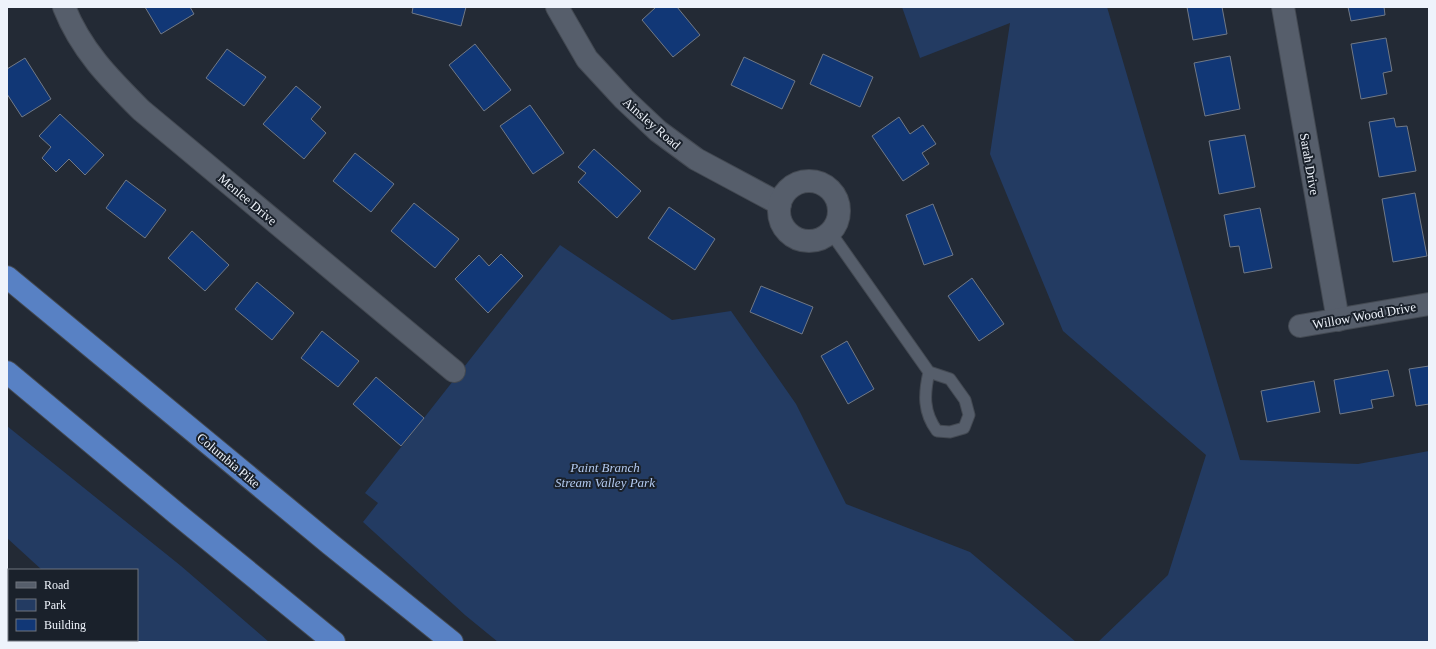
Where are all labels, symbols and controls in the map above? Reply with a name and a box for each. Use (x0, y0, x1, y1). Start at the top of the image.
street label: Ainsley Road (620, 94, 684, 153)
street label: Sarah Drive (1297, 132, 1322, 196)
street label: Menlee Drive (215, 171, 280, 228)
street label: Willow Wood Drive (1311, 299, 1417, 332)
street label: Columbia Pike (194, 430, 263, 491)
park label: Paint Branch Stream Valley Park (555, 460, 655, 490)
legend (8, 569, 138, 641)
text: Road (44, 578, 69, 592)
text: Park (44, 598, 66, 612)
text: Building (44, 618, 86, 632)

